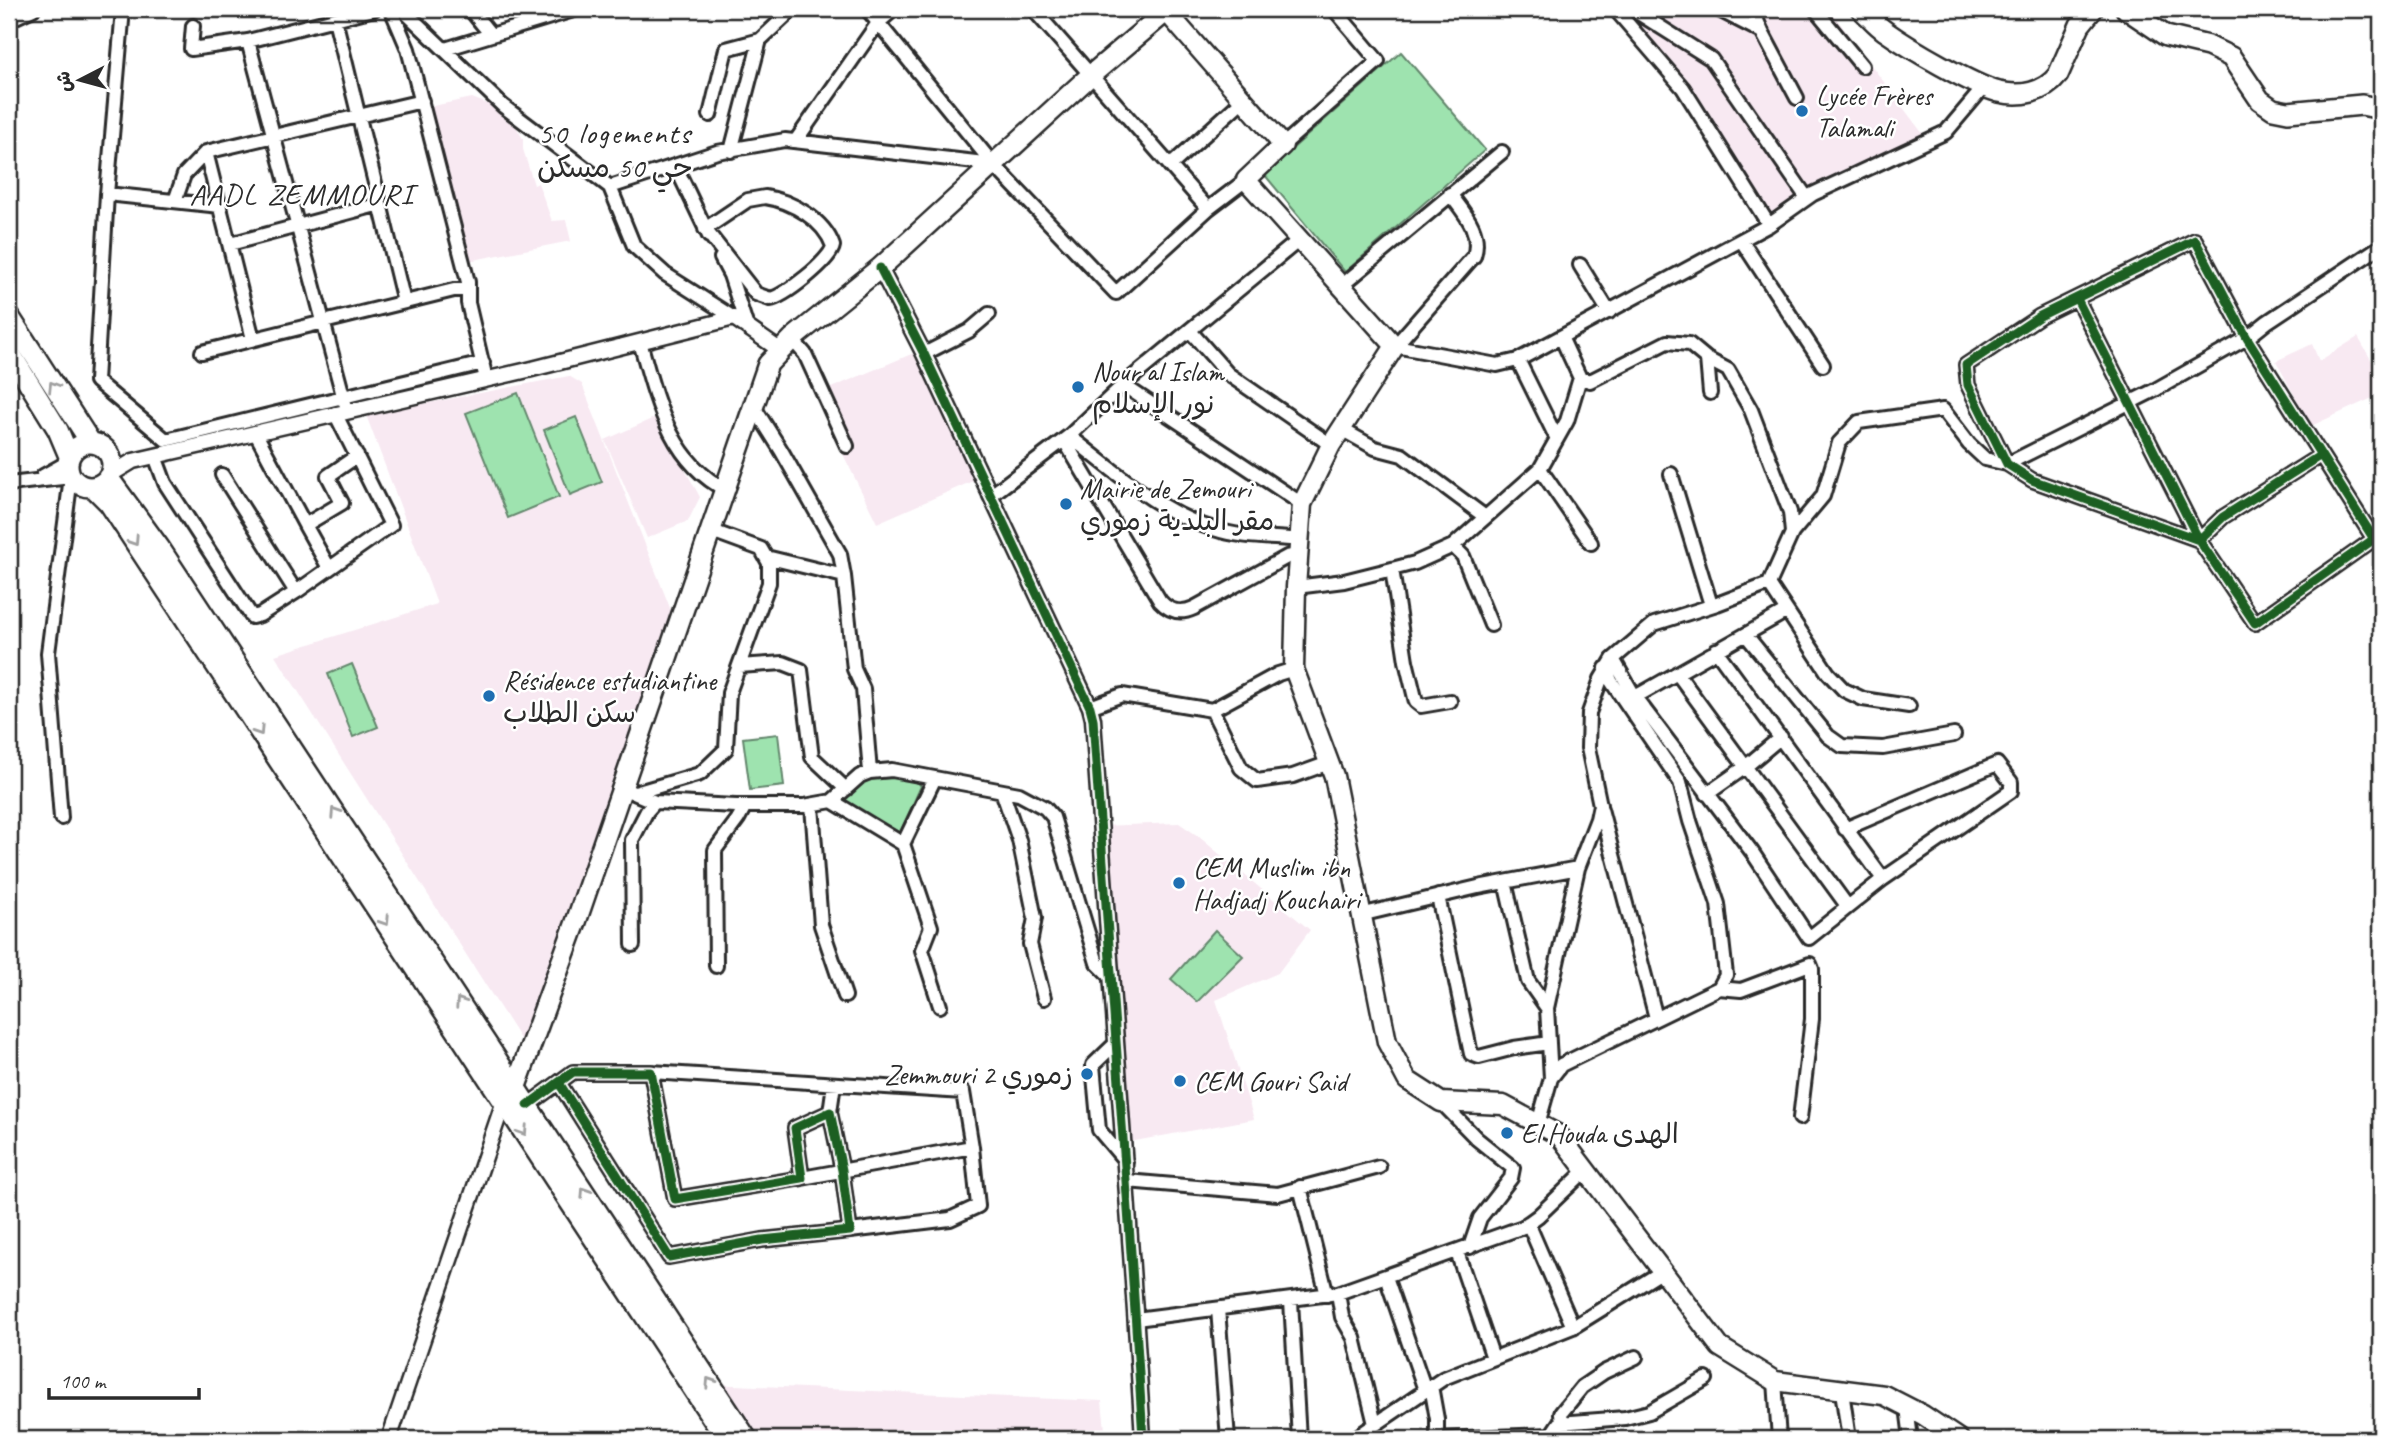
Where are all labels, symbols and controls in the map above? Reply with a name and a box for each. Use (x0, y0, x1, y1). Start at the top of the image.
north arrow (46, 46, 116, 116)
text: ش (51, 70, 77, 93)
place label: Lycée Frères Talamali (1816, 78, 1935, 145)
marker: Lycée Frères Talamali (1794, 103, 1810, 119)
district label: 50 logements حي 50 مسكن (537, 114, 693, 193)
district label: AADL ZEMMOURI (189, 175, 420, 213)
place label: Nour al Islam نور الإسلام (1092, 354, 1226, 425)
marker: Nour al Islam نور الإسلام (1070, 379, 1086, 395)
one-way arrow (49, 381, 62, 394)
place label: Mairie de Zemouri مقر البلدية زموري (1080, 471, 1274, 541)
marker: Mairie de Zemouri مقر البلدية زموري (1058, 496, 1074, 512)
one-way arrow (126, 533, 138, 546)
place label: Résidence estudiantine سكن الطلاب (503, 663, 718, 730)
marker: Résidence estudiantine سكن الطلاب (481, 688, 497, 704)
one-way arrow (251, 723, 264, 736)
one-way arrow (330, 807, 343, 820)
place label: CEM Muslim ibn Hadjadj Kouchairi (1193, 850, 1364, 917)
marker: CEM Muslim ibn Hadjadj Kouchairi (1171, 875, 1187, 891)
one-way arrow (376, 913, 389, 926)
one-way arrow (456, 997, 468, 1010)
place label: Zemmouri 2 زموري (884, 1057, 1073, 1095)
place label: CEM Gouri Said (1194, 1064, 1351, 1099)
marker: Zemmouri 2 زموري (1079, 1066, 1095, 1082)
marker: CEM Gouri Said (1172, 1073, 1188, 1089)
place label: El Houda الهدى (1521, 1116, 1679, 1151)
one-way arrow (515, 1123, 528, 1136)
marker: El Houda الهدى (1499, 1125, 1515, 1141)
one-way arrow (581, 1187, 593, 1200)
scale bar (49, 1357, 200, 1401)
text: 100 m (60, 1368, 107, 1394)
one-way arrow (706, 1377, 718, 1390)

